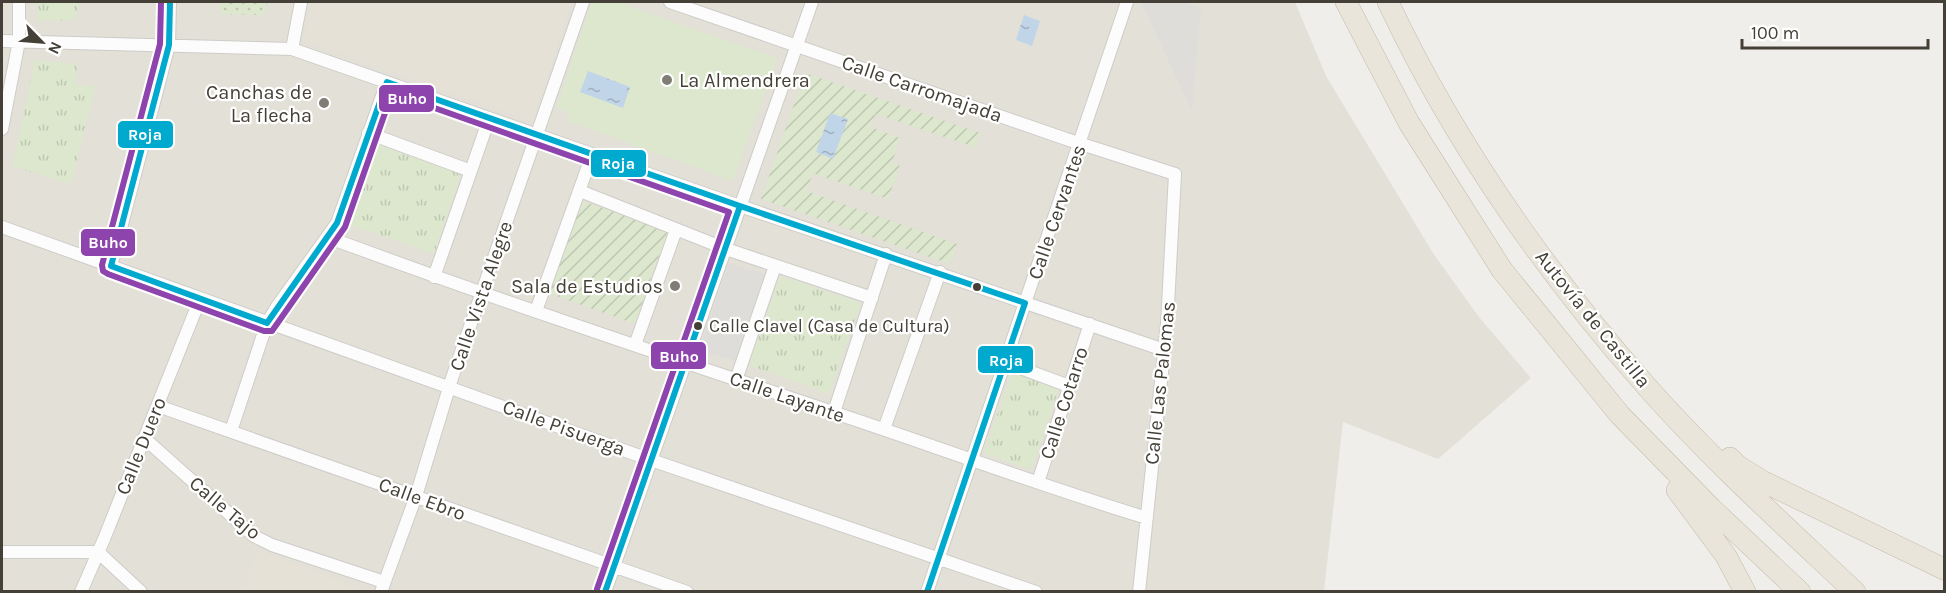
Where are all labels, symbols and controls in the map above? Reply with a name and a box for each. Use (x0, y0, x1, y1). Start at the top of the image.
north arrow (12, 12, 72, 72)
scale bar (1742, 12, 1928, 50)
text: 100 m (1751, 22, 1799, 44)
text: N (44, 39, 66, 57)
street label: Calle Carromajada (839, 51, 1005, 127)
place label: La Almendrera (679, 69, 810, 92)
marker: La Almendrera (660, 73, 674, 87)
place label: Canchas de La flecha (206, 81, 312, 127)
line badge: Buho (378, 84, 435, 113)
text: Buho (387, 89, 427, 108)
marker: Canchas de La flecha (317, 96, 331, 110)
line badge: Roja (117, 120, 174, 149)
text: Roja (128, 125, 162, 144)
street label: Calle Cervantes (1023, 142, 1091, 282)
line badge: Roja (590, 149, 647, 178)
text: Roja (601, 154, 635, 173)
street label: Calle Vista Alegre (445, 218, 517, 374)
line badge: Buho (80, 228, 136, 257)
text: Buho (88, 233, 128, 252)
street label: Autovía de Castilla (1531, 246, 1655, 392)
place label: Sala de Estudios (511, 275, 663, 298)
marker: Sala de Estudios (668, 279, 682, 293)
unlabelled marker (971, 281, 983, 293)
street label: Calle Las Palomas (1140, 300, 1180, 466)
place label: Calle Clavel (Casa de Cultura) (709, 315, 950, 337)
marker: Calle Clavel (Casa de Cultura) (692, 320, 704, 332)
line badge: Buho (650, 341, 707, 370)
street label: Calle Cotarro (1035, 344, 1093, 462)
line badge: Roja (977, 345, 1034, 374)
text: Buho (659, 347, 699, 366)
text: Roja (989, 351, 1023, 370)
street label: Calle Layante (727, 367, 847, 427)
street label: Calle Duero (111, 394, 171, 498)
street label: Calle Pisuerga (500, 395, 628, 461)
street label: Calle Tajo (185, 472, 265, 544)
street label: Calle Ebro (375, 473, 469, 525)

